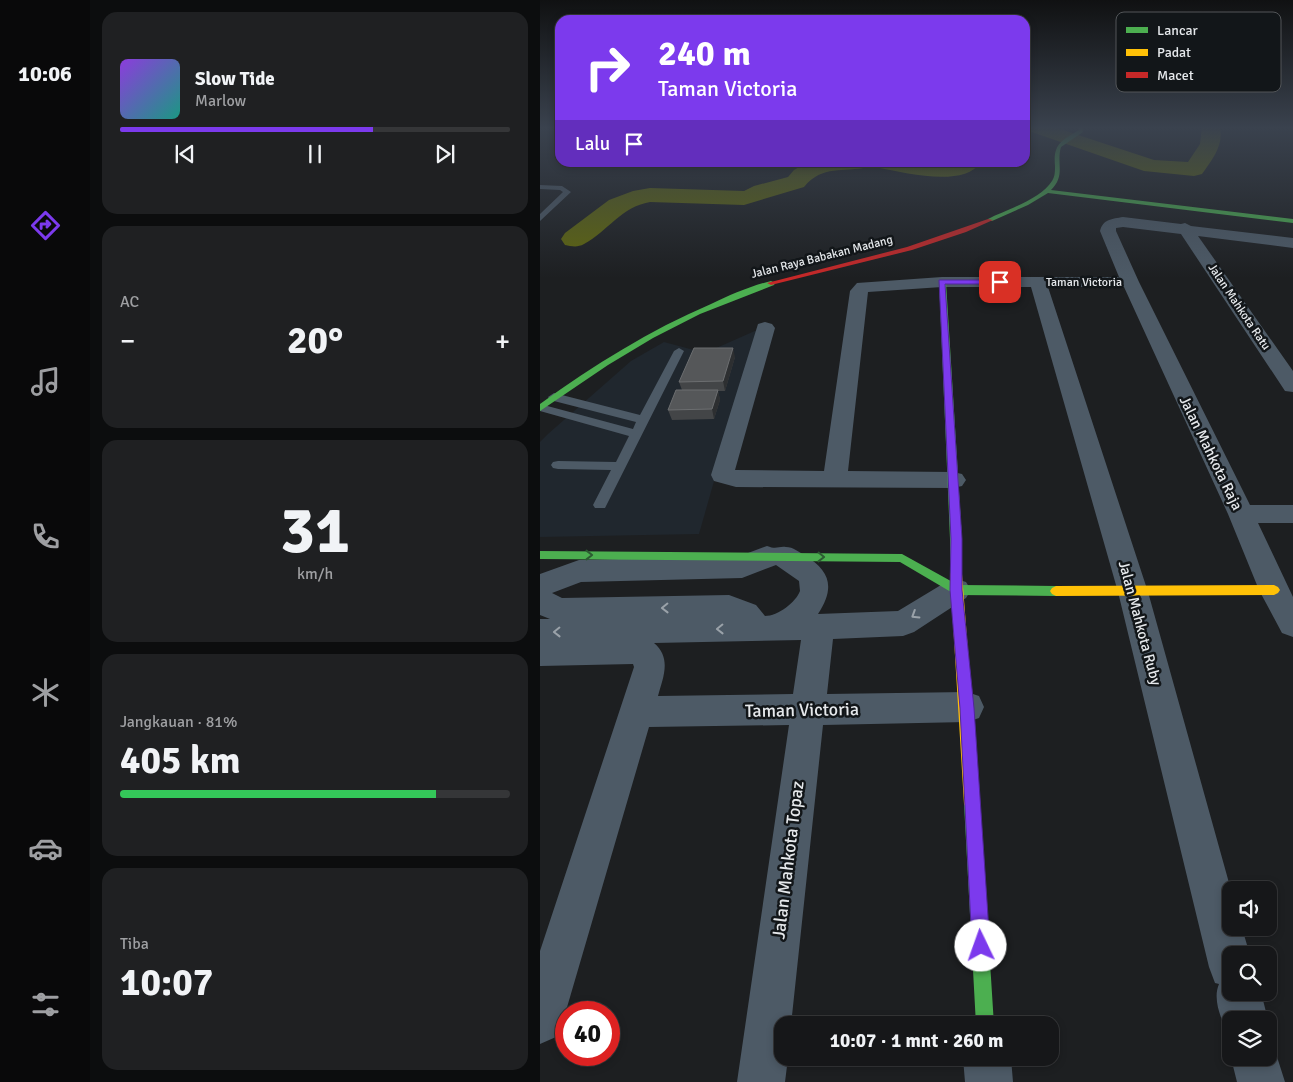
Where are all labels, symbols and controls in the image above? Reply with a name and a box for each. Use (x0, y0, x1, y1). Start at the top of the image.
legend (1116, 12, 1281, 92)
text: Lancar (1157, 22, 1199, 39)
text: 240 m (658, 32, 751, 75)
icon: right (575, 35, 640, 100)
text: Padat (1157, 44, 1191, 61)
text: 10:06 (18, 60, 72, 87)
text: Slow Tide (195, 67, 275, 91)
text: Macet (1157, 67, 1194, 84)
text: Taman Victoria (658, 75, 797, 102)
text: Marlow (195, 91, 246, 111)
icon: arrive (620, 130, 648, 158)
text: Lalu (575, 132, 610, 156)
icon: previous (171, 140, 199, 168)
icon: pause (301, 140, 329, 168)
icon: next (431, 140, 459, 168)
icon: directions (28, 208, 63, 243)
street label: Jalan Raya Babakan Madang (750, 232, 894, 282)
pin (979, 261, 1021, 303)
street label: Jalan Mahkota Ratu (1205, 261, 1273, 353)
icon: arrive (986, 268, 1014, 296)
street label: Taman Victoria (1046, 275, 1122, 290)
text: AC (120, 292, 139, 312)
text: 20° (287, 317, 343, 364)
text: − (120, 324, 135, 358)
text: + (495, 324, 510, 358)
icon: music (28, 364, 63, 399)
street label: Jalan Mahkota Raja (1176, 393, 1246, 513)
text: 31 (280, 491, 350, 571)
icon: phone (28, 519, 63, 554)
one-way arrow (585, 550, 593, 560)
one-way arrow (818, 552, 825, 562)
street label: Jalan Mahkota Ruby (1115, 559, 1165, 687)
text: km/h (297, 564, 333, 584)
one-way arrow (661, 602, 669, 613)
one-way arrow (911, 609, 920, 619)
one-way arrow (716, 624, 724, 635)
one-way arrow (553, 626, 561, 637)
icon: climate (28, 675, 63, 710)
street label: Taman Victoria (745, 698, 859, 722)
text: Jangkauan · 81% (120, 712, 237, 732)
text: 405 km (120, 737, 241, 784)
street label: Jalan Mahkota Topaz (767, 780, 809, 940)
icon: car (28, 831, 63, 866)
map controls (1222, 881, 1277, 1066)
button: sound (1222, 881, 1277, 936)
position arrow (954, 919, 1006, 971)
text: Tiba (120, 934, 149, 954)
button: search (1222, 946, 1277, 1001)
text: 10:07 (120, 959, 213, 1006)
icon: filters (28, 987, 63, 1022)
speed limit sign: 40 (555, 1001, 620, 1066)
button: layers (1222, 1011, 1277, 1066)
text: 10:07 · 1 mnt · 260 m (830, 1029, 1003, 1053)

